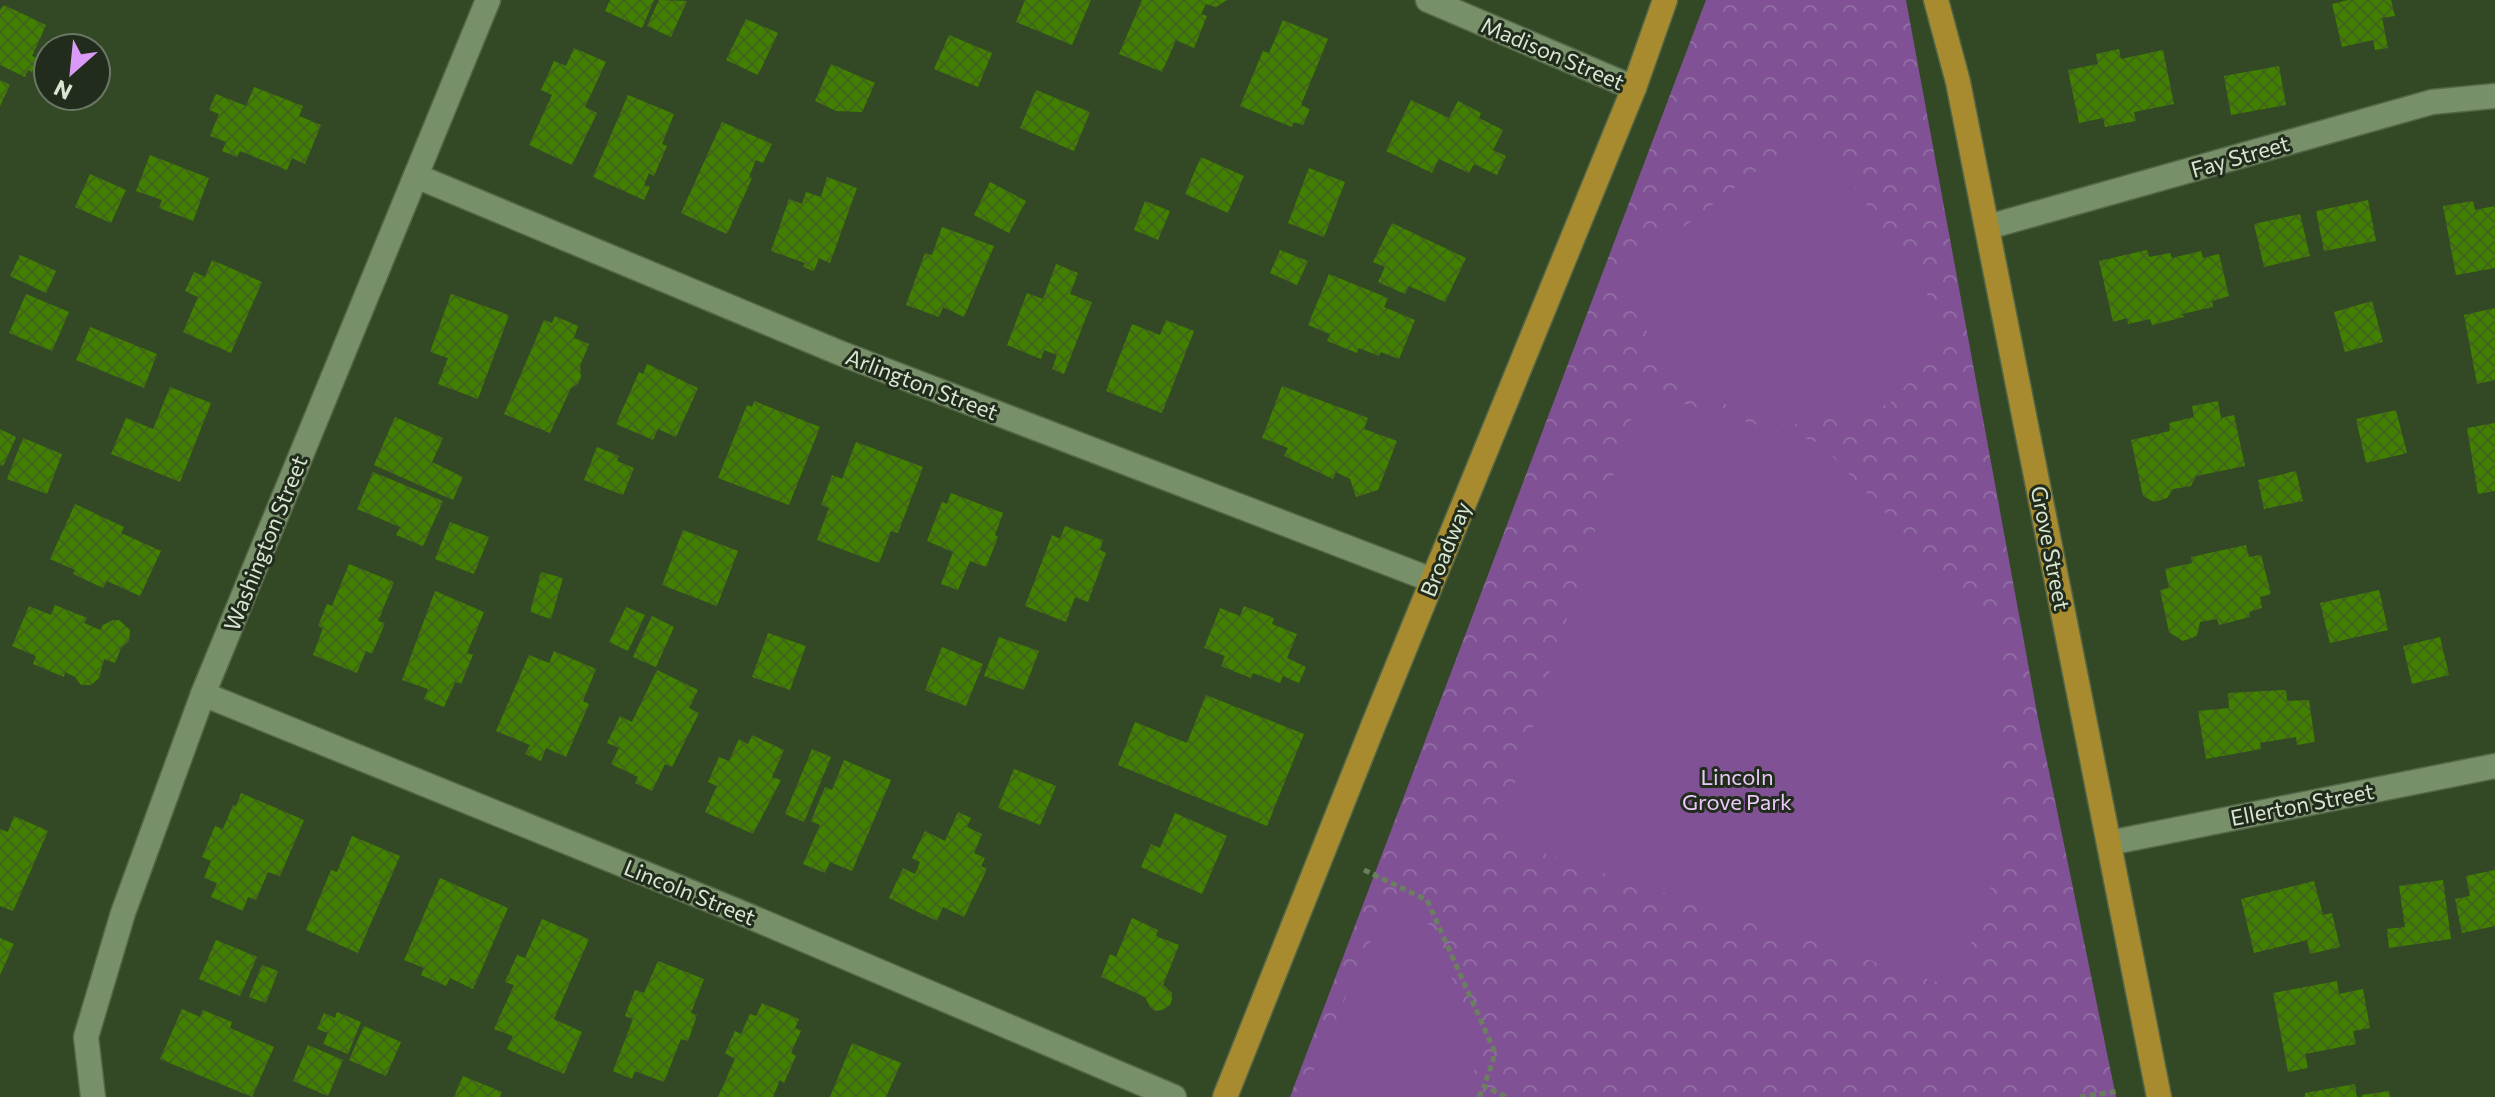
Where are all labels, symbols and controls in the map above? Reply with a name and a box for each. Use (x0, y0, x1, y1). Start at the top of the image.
street label: Madison Street (1477, 11, 1629, 95)
north arrow (32, 32, 112, 112)
text: N (49, 74, 76, 106)
street label: Fay Street (2188, 129, 2292, 183)
street label: Arlington Street (842, 343, 1002, 425)
street label: Washington Street (218, 451, 312, 635)
street label: Grove Street (2026, 483, 2076, 613)
street label: Broadway (1414, 498, 1476, 600)
park label: Lincoln Grove Park (1682, 763, 1792, 815)
street label: Ellerton Street (2228, 777, 2376, 831)
street label: Lincoln Street (620, 853, 760, 931)

